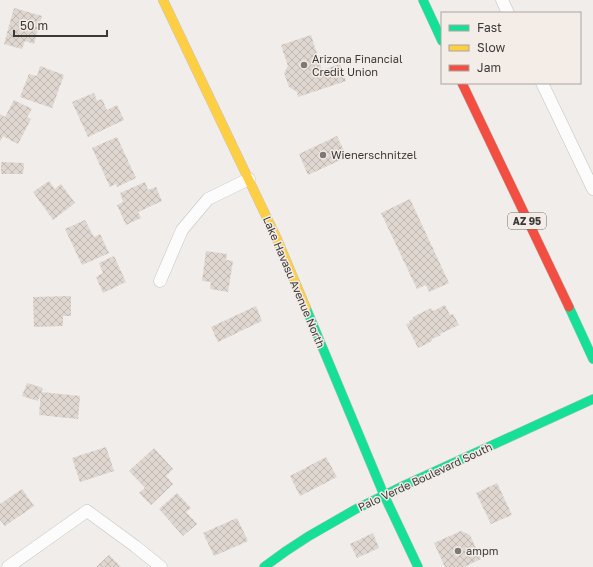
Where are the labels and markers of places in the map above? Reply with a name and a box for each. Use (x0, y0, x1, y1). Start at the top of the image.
place label: Arizona Financial Credit Union (312, 52, 403, 78)
marker: Arizona Financial Credit Union (299, 60, 309, 70)
place label: Wienerschnitzel (331, 148, 417, 161)
marker: Wienerschnitzel (318, 150, 328, 160)
place label: ampm (466, 544, 498, 557)
marker: ampm (453, 546, 463, 556)

